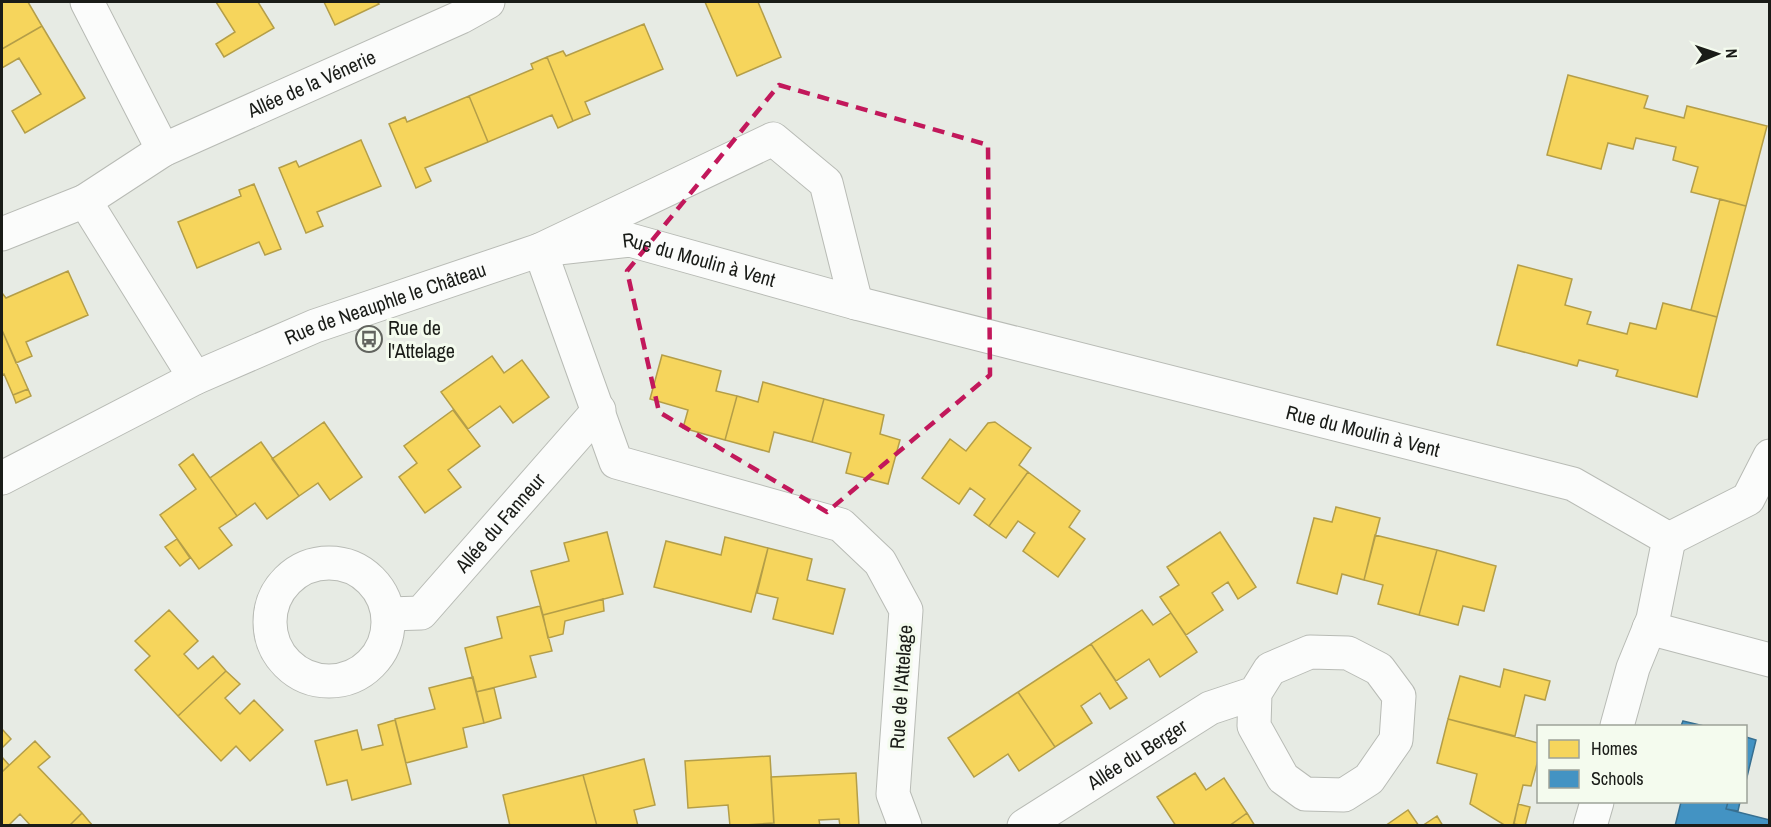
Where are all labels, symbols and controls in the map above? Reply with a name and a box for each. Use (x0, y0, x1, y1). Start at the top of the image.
north arrow (1687, 24, 1747, 84)
street label: Allée de la Vénerie (242, 43, 380, 124)
text: N (1721, 48, 1743, 59)
street label: Rue du Moulin à Vent (621, 226, 779, 293)
street label: Rue de Neauphle le Château (280, 255, 489, 351)
place label: Rue de l'Attelage (388, 314, 455, 364)
bus stop icon: Rue de l'Attelage (354, 324, 384, 354)
street label: Rue du Moulin à Vent (1283, 398, 1443, 463)
street label: Allée du Fanneur (448, 466, 551, 579)
street label: Rue de l'Attelage (883, 624, 918, 750)
street label: Allée du Berger (1081, 712, 1192, 796)
legend (1537, 725, 1747, 803)
text: Homes (1591, 736, 1638, 761)
text: Schools (1591, 766, 1644, 791)

